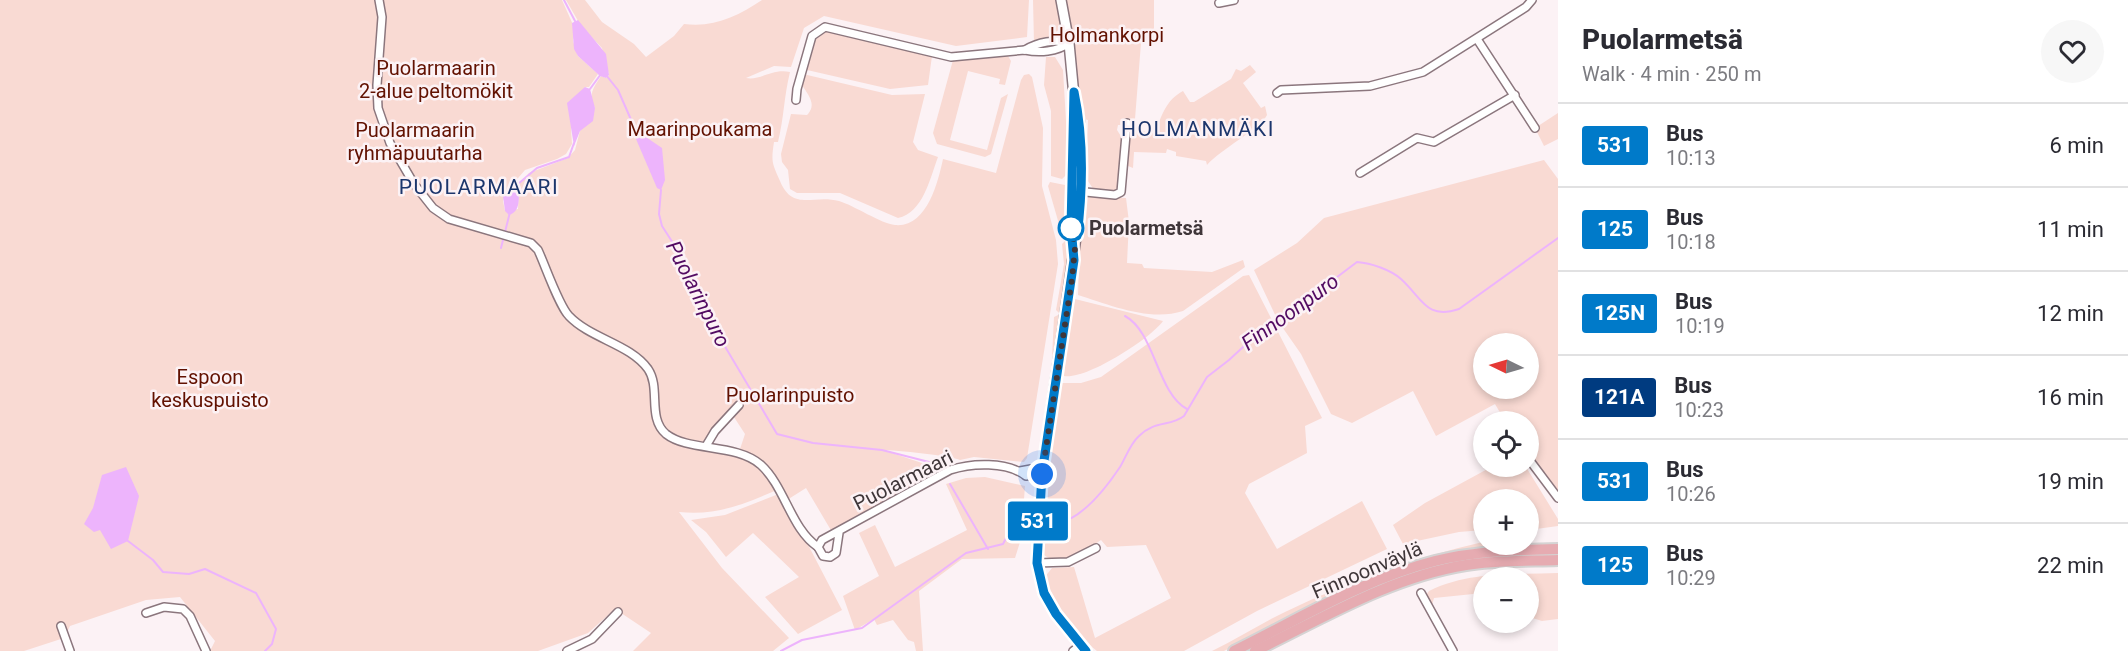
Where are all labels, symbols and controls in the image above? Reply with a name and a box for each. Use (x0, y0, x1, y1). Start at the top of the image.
button: heart (2041, 20, 2104, 83)
park label: Holmankorpi (1050, 23, 1164, 47)
text: Puolarmetsä (1582, 23, 1743, 56)
park label: Puolarmaarin 2-alue peltomökit (359, 56, 513, 103)
text: Walk · 4 min · 250 m (1582, 62, 1761, 86)
park label: Maarinpoukama (628, 117, 773, 141)
district label: HOLMANMÄKI (1121, 117, 1275, 141)
park label: Puolarmaarin ryhmäpuutarha (347, 118, 483, 165)
text: Bus (1666, 121, 1704, 146)
text: 531 (1597, 133, 1633, 157)
text: 6 min (2049, 133, 2104, 158)
text: 10:13 (1666, 146, 1716, 170)
district label: PUOLARMAARI (399, 175, 559, 199)
text: Bus (1666, 205, 1704, 230)
marker: Puolarmetsä (1058, 215, 1084, 241)
place label: Puolarmetsä (1089, 216, 1204, 240)
text: 125 (1597, 217, 1633, 241)
text: 11 min (2037, 217, 2104, 242)
text: 10:18 (1666, 230, 1716, 254)
water label: Puolarinpuro (661, 237, 735, 351)
water label: Finnoonpuro (1237, 269, 1343, 355)
text: Bus (1675, 289, 1713, 314)
text: 125N (1594, 301, 1645, 325)
text: 12 min (2037, 301, 2104, 326)
text: 10:19 (1675, 314, 1725, 338)
north arrow (1473, 333, 1539, 399)
map controls (1473, 333, 1539, 633)
park label: Espoon keskuspuisto (151, 365, 269, 412)
text: Bus (1674, 373, 1712, 398)
park label: Puolarinpuisto (726, 383, 854, 407)
text: 121A (1594, 385, 1644, 409)
text: 16 min (2037, 385, 2104, 410)
text: 10:23 (1674, 398, 1724, 422)
button: locate (1473, 411, 1539, 477)
street label: Puolarmaari (849, 445, 957, 515)
text: Bus (1666, 457, 1704, 482)
your location (1027, 459, 1057, 489)
text: 531 (1597, 469, 1633, 493)
text: 19 min (2037, 469, 2104, 494)
text: 10:26 (1666, 482, 1716, 506)
button: + (1473, 489, 1539, 555)
line badge: 531 (1004, 502, 1072, 540)
text: 531 (1020, 509, 1056, 533)
street label: Finnoonväylä (1308, 536, 1426, 604)
text: Bus (1666, 541, 1704, 566)
text: 125 (1597, 553, 1633, 577)
text: 22 min (2037, 553, 2104, 578)
text: 10:29 (1666, 566, 1716, 590)
button: − (1473, 567, 1539, 633)

